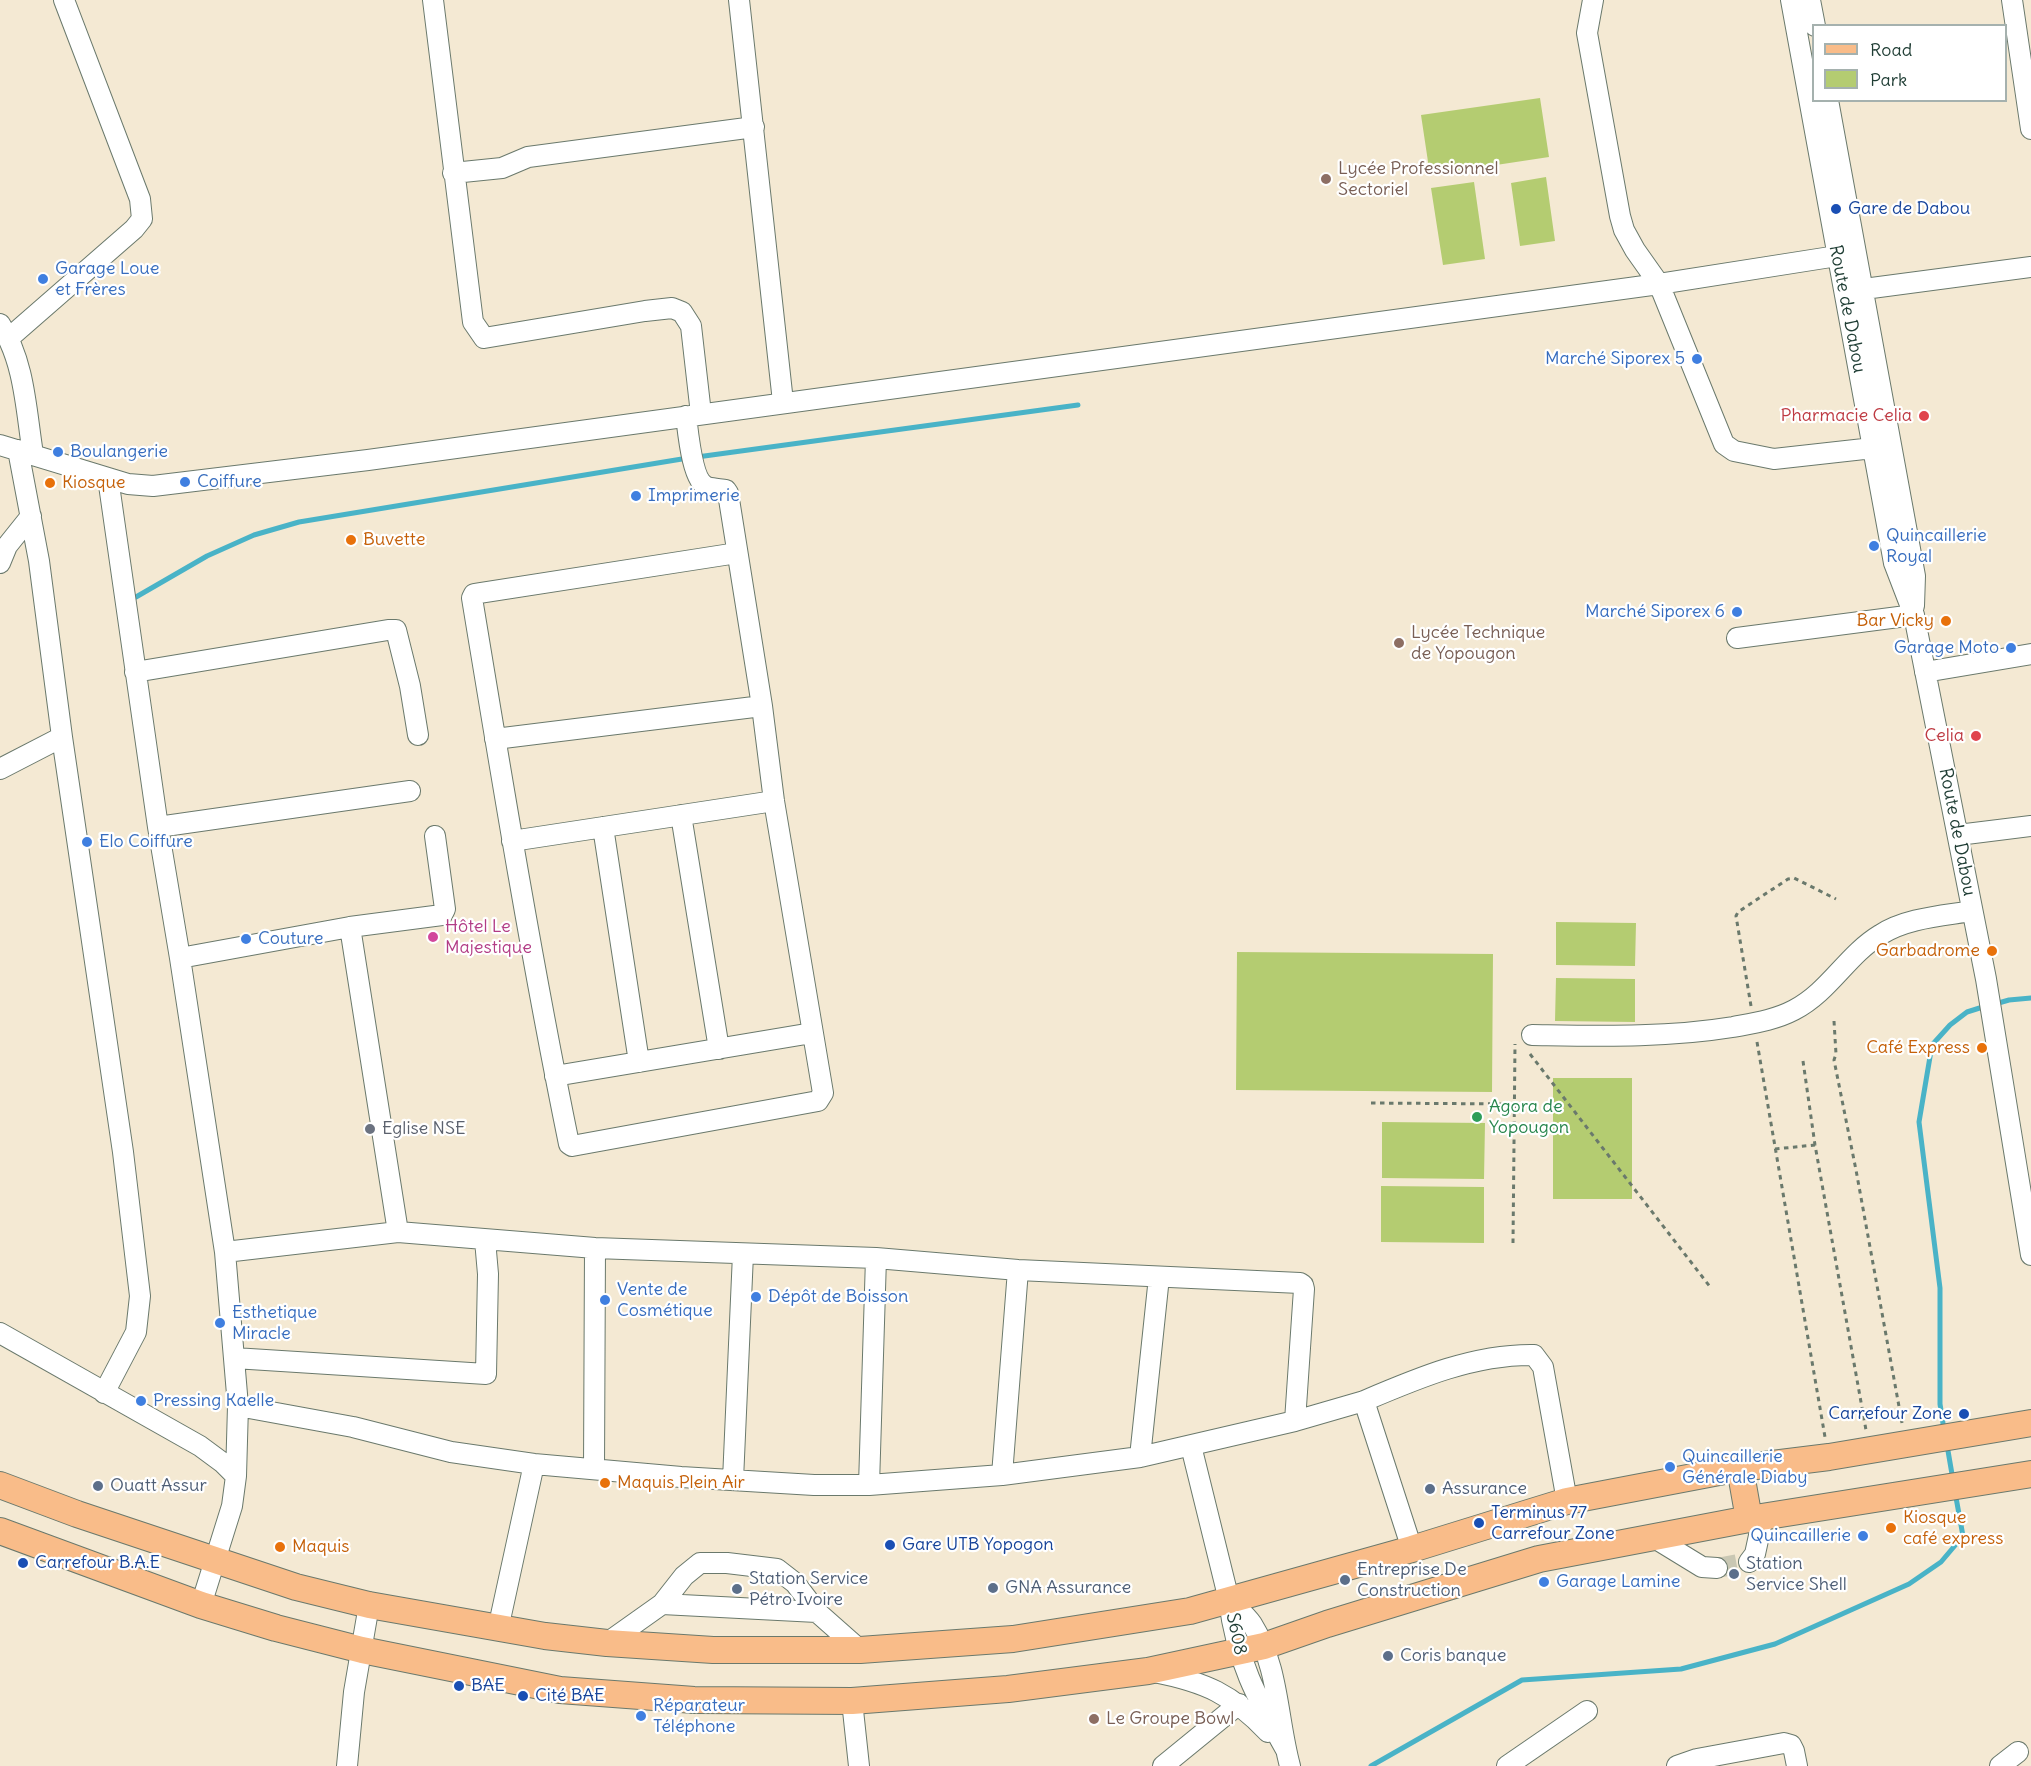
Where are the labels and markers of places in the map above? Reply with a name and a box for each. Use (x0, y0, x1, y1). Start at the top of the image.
place label: Lycée Professionnel Sectoriel (1338, 158, 1499, 201)
marker: Lycée Professionnel Sectoriel (1319, 172, 1333, 186)
place label: Gare de Dabou (1848, 198, 1970, 220)
marker: Gare de Dabou (1829, 202, 1843, 216)
place label: Garage Loue et Frères (55, 258, 159, 300)
marker: Garage Loue et Frères (36, 272, 50, 286)
place label: Marché Siporex 5 (1545, 348, 1685, 370)
marker: Marché Siporex 5 (1690, 352, 1704, 366)
place label: Pharmacie Celia (1781, 405, 1912, 427)
marker: Pharmacie Celia (1917, 409, 1931, 423)
place label: Boulangerie (70, 441, 168, 463)
marker: Boulangerie (51, 445, 65, 459)
place label: Coiffure (197, 471, 262, 493)
place label: Kiosque (62, 472, 126, 494)
marker: Coiffure (178, 475, 192, 489)
marker: Kiosque (43, 476, 57, 490)
place label: Imprimerie (648, 485, 740, 507)
marker: Imprimerie (629, 489, 643, 503)
place label: Quincaillerie Royal (1886, 525, 1987, 568)
place label: Buvette (363, 529, 425, 551)
marker: Buvette (344, 533, 358, 547)
marker: Quincaillerie Royal (1867, 539, 1881, 553)
place label: Marché Siporex 6 (1585, 601, 1725, 623)
marker: Marché Siporex 6 (1730, 605, 1744, 619)
place label: Bar Vicky (1856, 610, 1934, 632)
marker: Bar Vicky (1939, 614, 1953, 628)
place label: Lycée Technique de Yopougon (1411, 622, 1545, 664)
marker: Lycée Technique de Yopougon (1392, 636, 1406, 650)
place label: Garage Moto (1894, 637, 1999, 659)
marker: Garage Moto (2004, 641, 2018, 655)
place label: Celia (1925, 725, 1964, 747)
marker: Celia (1969, 729, 1983, 743)
place label: Elo Coiffure (99, 831, 193, 853)
marker: Elo Coiffure (80, 835, 94, 849)
place label: Hôtel Le Majestique (445, 916, 532, 958)
place label: Couture (258, 928, 323, 950)
marker: Hôtel Le Majestique (426, 930, 440, 944)
marker: Couture (239, 932, 253, 946)
place label: Garbadrome (1876, 940, 1980, 962)
marker: Garbadrome (1985, 944, 1999, 958)
place label: Café Express (1866, 1037, 1970, 1059)
marker: Café Express (1975, 1041, 1989, 1055)
place label: Agora de Yopougon (1489, 1096, 1569, 1138)
marker: Agora de Yopougon (1470, 1110, 1484, 1124)
place label: Eglise NSE (382, 1118, 466, 1140)
marker: Eglise NSE (363, 1122, 377, 1136)
place label: Vente de Cosmétique (617, 1279, 713, 1322)
place label: Dépôt de Boisson (768, 1286, 908, 1308)
marker: Dépôt de Boisson (749, 1290, 763, 1304)
marker: Vente de Cosmétique (598, 1293, 612, 1307)
place label: Esthetique Miracle (232, 1302, 317, 1344)
marker: Esthetique Miracle (213, 1316, 227, 1330)
place label: Pressing Kaelle (153, 1390, 274, 1412)
marker: Pressing Kaelle (134, 1394, 148, 1408)
place label: Carrefour Zone (1828, 1403, 1952, 1425)
marker: Carrefour Zone (1957, 1407, 1971, 1421)
place label: Quincaillerie Générale Diaby (1682, 1446, 1807, 1488)
marker: Quincaillerie Générale Diaby (1663, 1460, 1677, 1474)
place label: Maquis Plein Air (617, 1472, 745, 1494)
place label: Ouatt Assur (110, 1475, 207, 1497)
marker: Maquis Plein Air (598, 1476, 612, 1490)
place label: Assurance (1442, 1478, 1527, 1500)
marker: Ouatt Assur (91, 1479, 105, 1493)
marker: Assurance (1423, 1482, 1437, 1496)
place label: Terminus 77 Carrefour Zone (1491, 1502, 1615, 1544)
place label: Kiosque café express (1903, 1507, 2003, 1550)
marker: Terminus 77 Carrefour Zone (1472, 1516, 1486, 1530)
marker: Kiosque café express (1884, 1521, 1898, 1535)
place label: Quincaillerie (1750, 1525, 1851, 1547)
marker: Quincaillerie (1856, 1529, 1870, 1543)
place label: Gare UTB Yopogon (902, 1534, 1054, 1556)
place label: Maquis (292, 1536, 349, 1558)
marker: Gare UTB Yopogon (883, 1538, 897, 1552)
marker: Maquis (273, 1540, 287, 1554)
place label: Carrefour B.A.E (35, 1552, 160, 1574)
place label: Station Service Shell (1746, 1553, 1847, 1596)
marker: Carrefour B.A.E (16, 1556, 30, 1570)
place label: Entreprise De Construction (1357, 1559, 1467, 1602)
marker: Station Service Shell (1727, 1567, 1741, 1581)
place label: Station Service Pétro Ivoire (749, 1568, 868, 1610)
place label: Garage Lamine (1556, 1571, 1681, 1593)
marker: Entreprise De Construction (1338, 1573, 1352, 1587)
marker: Garage Lamine (1537, 1575, 1551, 1589)
place label: GNA Assurance (1005, 1577, 1131, 1599)
marker: GNA Assurance (986, 1581, 1000, 1595)
marker: Station Service Pétro Ivoire (730, 1582, 744, 1596)
place label: Coris banque (1400, 1645, 1506, 1667)
marker: Coris banque (1381, 1649, 1395, 1663)
place label: BAE (471, 1675, 505, 1697)
marker: BAE (452, 1679, 466, 1693)
place label: Cité BAE (535, 1685, 605, 1707)
marker: Cité BAE (516, 1689, 530, 1703)
place label: Réparateur Téléphone (653, 1695, 745, 1738)
place label: Le Groupe Bowl (1106, 1708, 1234, 1730)
marker: Réparateur Téléphone (634, 1709, 648, 1723)
marker: Le Groupe Bowl (1087, 1712, 1101, 1726)

